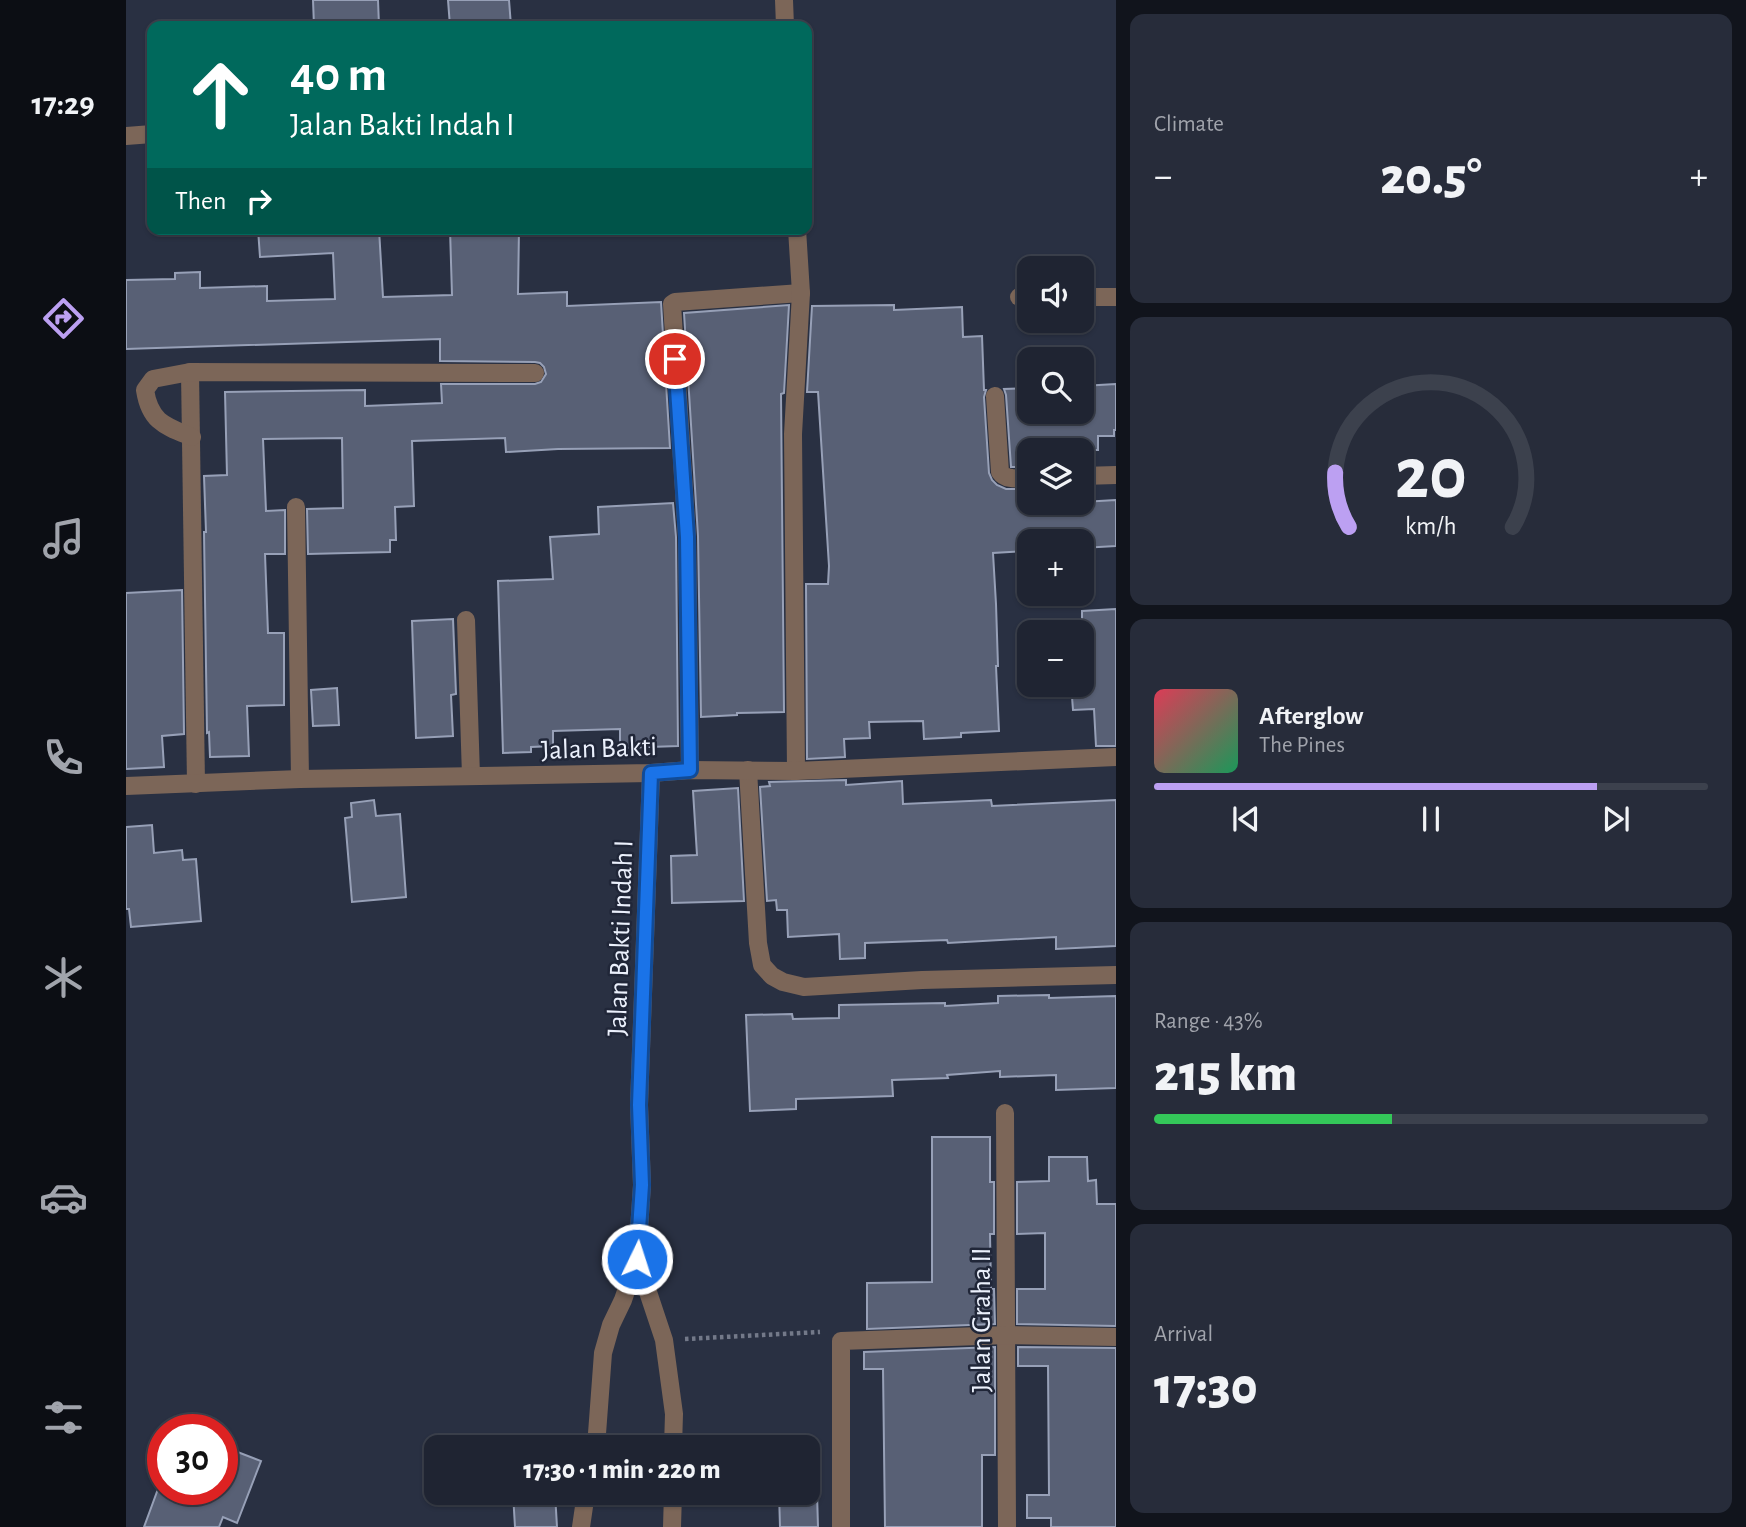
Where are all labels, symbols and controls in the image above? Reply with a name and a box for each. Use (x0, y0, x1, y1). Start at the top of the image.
icon: ahead (175, 49, 266, 140)
text: 40 m (290, 51, 387, 100)
text: 17:29 (31, 88, 95, 120)
text: Jalan Bakti Indah I (290, 109, 515, 141)
text: Climate (1154, 113, 1224, 136)
text: 20.5° (1380, 151, 1482, 203)
text: − (1154, 158, 1172, 196)
text: + (1690, 158, 1708, 196)
icon: right (240, 182, 278, 220)
text: Then (175, 188, 226, 214)
map controls (1017, 256, 1094, 697)
button: sound (1017, 256, 1094, 333)
icon: directions (39, 294, 88, 343)
pin (645, 329, 705, 389)
icon: arrive (656, 340, 694, 378)
button: search (1017, 347, 1094, 424)
button: layers (1017, 438, 1094, 515)
text: 20 (1395, 439, 1467, 512)
icon: music (39, 514, 88, 563)
text: km/h (1405, 514, 1457, 539)
button: + (1017, 529, 1094, 606)
button: − (1017, 620, 1094, 697)
text: Afterglow (1259, 703, 1363, 729)
icon: phone (39, 733, 88, 782)
street label: Jalan Bakti (541, 733, 658, 765)
text: The Pines (1259, 734, 1345, 757)
icon: previous (1227, 800, 1265, 838)
icon: pause (1412, 800, 1450, 838)
icon: next (1597, 800, 1635, 838)
street label: Jalan Bakti Indah I (604, 839, 638, 1037)
icon: climate (39, 953, 88, 1002)
text: Range · 43% (1154, 1010, 1263, 1033)
text: 215 km (1154, 1048, 1297, 1100)
icon: car (39, 1173, 88, 1222)
position arrow (600, 1222, 674, 1296)
street label: Jalan Graha II (968, 1248, 996, 1392)
text: Arrival (1154, 1323, 1213, 1346)
text: 17:30 (1154, 1361, 1258, 1413)
icon: filters (39, 1393, 88, 1442)
speed limit sign: 30 (147, 1414, 238, 1505)
text: 17:30 · 1 min · 220 m (523, 1457, 721, 1483)

